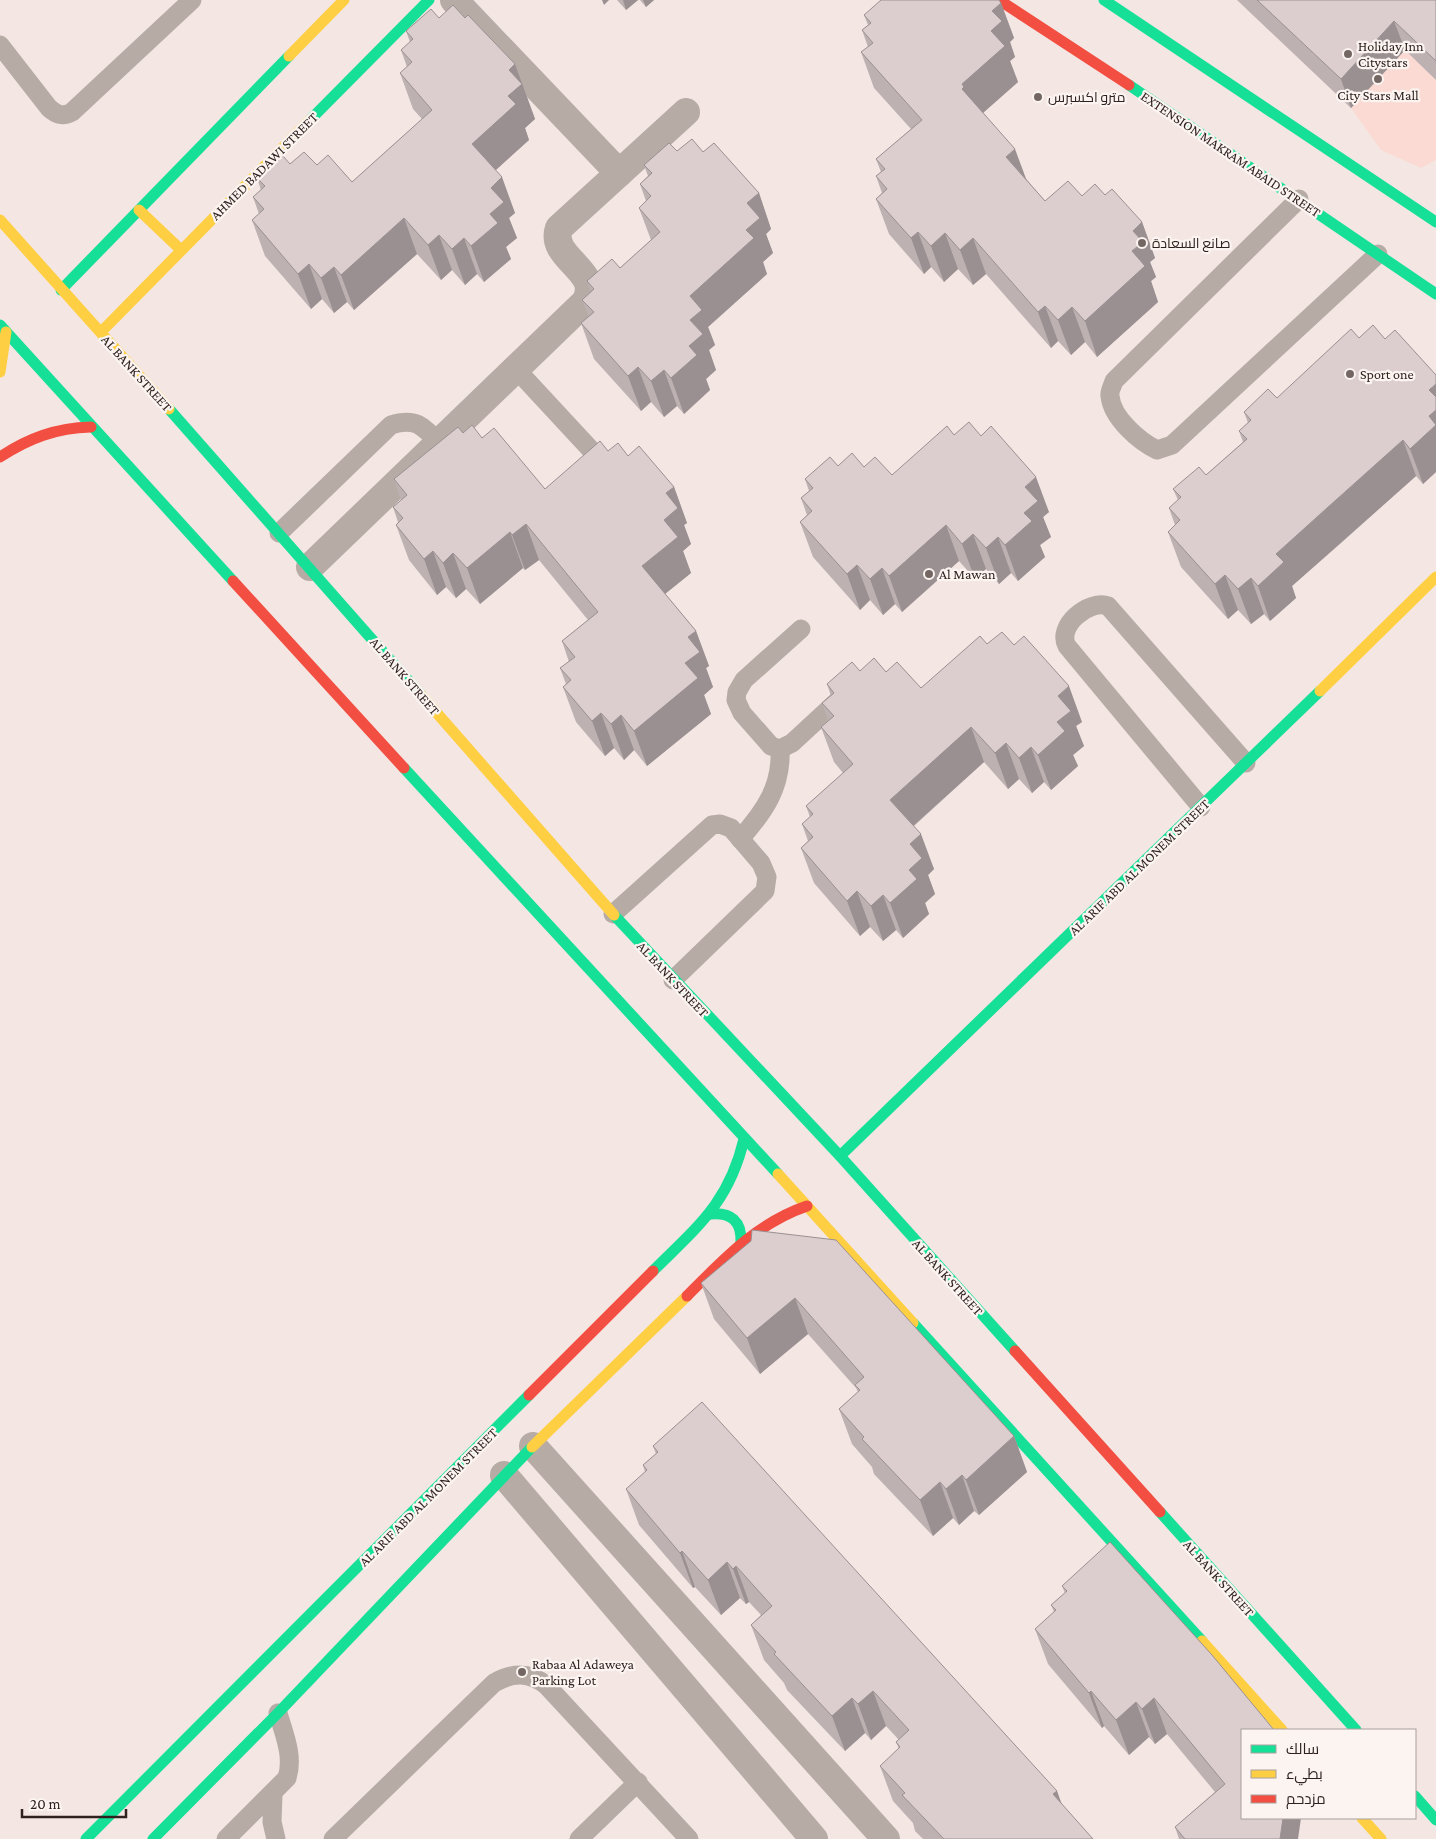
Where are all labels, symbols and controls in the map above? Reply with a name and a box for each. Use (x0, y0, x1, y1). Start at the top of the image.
place label: Holiday Inn Citystars (1358, 38, 1424, 70)
marker: Holiday Inn Citystars (1342, 48, 1354, 60)
marker: City Stars Mall (1372, 73, 1384, 85)
place label: City Stars Mall (1337, 87, 1419, 103)
street label: EXTENSION MAKRAM ABAID STREET (1138, 88, 1324, 220)
place label: مترو اكسبرس (1048, 89, 1125, 105)
marker: مترو اكسبرس (1032, 91, 1044, 103)
street label: AHMED BADAWI STREET (207, 109, 321, 223)
place label: صانع السعادة (1152, 235, 1230, 252)
marker: صانع السعادة (1136, 237, 1148, 249)
street label: AL BANK STREET (98, 331, 176, 415)
place label: Sport one (1360, 366, 1414, 382)
marker: Sport one (1344, 368, 1356, 380)
place label: Al Mawan (939, 566, 996, 582)
marker: Al Mawan (923, 568, 935, 580)
street label: AL BANK STREET (367, 634, 443, 718)
street label: AL ARIF ABD AL MONEM STREET (1065, 795, 1213, 938)
street label: AL BANK STREET (634, 938, 712, 1020)
street label: AL BANK STREET (909, 1235, 987, 1319)
street label: AL ARIF ABD AL MONEM STREET (356, 1424, 501, 1569)
street label: AL BANK STREET (1180, 1536, 1258, 1620)
place label: Rabaa Al Adaweya Parking Lot (532, 1656, 635, 1688)
marker: Rabaa Al Adaweya Parking Lot (516, 1666, 528, 1678)
legend (1241, 1729, 1416, 1819)
text: سالك (1286, 1741, 1319, 1757)
text: بطيء (1286, 1766, 1323, 1786)
scale bar (22, 1786, 126, 1818)
text: مزدحم (1286, 1791, 1326, 1809)
text: 20 m (30, 1796, 61, 1812)

